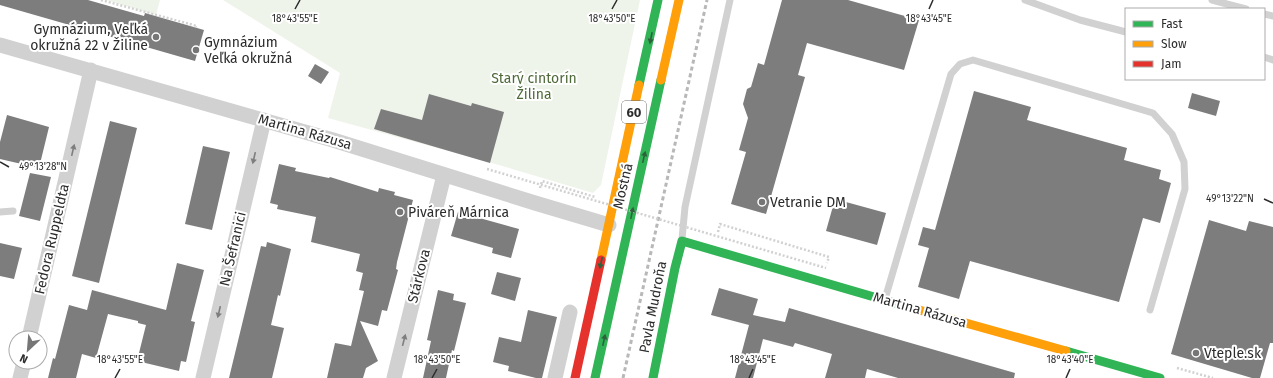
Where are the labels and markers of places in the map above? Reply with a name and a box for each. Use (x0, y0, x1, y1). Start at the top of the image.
place label: Gymnázium, Veľká okružná 22 v Žiline (30, 21, 148, 54)
marker: Gymnázium, Veľká okružná 22 v Žiline (151, 32, 161, 42)
place label: Gymnázium Veľká okružná (204, 34, 292, 67)
marker: Gymnázium Veľká okružná (191, 45, 201, 55)
place label: Vetranie DM (770, 194, 846, 211)
marker: Vetranie DM (757, 197, 767, 207)
place label: Piváreň Márnica (408, 204, 509, 221)
marker: Piváreň Márnica (395, 207, 405, 217)
place label: Vteple.sk (1204, 345, 1262, 362)
marker: Vteple.sk (1191, 348, 1201, 358)

